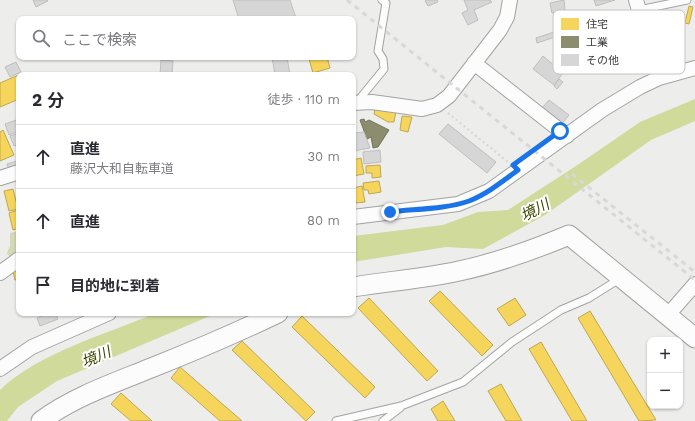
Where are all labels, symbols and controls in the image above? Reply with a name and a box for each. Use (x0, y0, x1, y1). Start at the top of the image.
legend (553, 10, 685, 74)
search box (16, 16, 356, 60)
text: 住宅 (586, 18, 608, 31)
icon: search (30, 27, 52, 49)
text: ここで検索 (62, 31, 137, 49)
text: 工業 (586, 36, 608, 49)
text: その他 (586, 54, 619, 67)
text: 2 分 (32, 90, 64, 110)
text: 徒歩 · 110 m (267, 92, 340, 107)
route start (551, 122, 569, 140)
text: 直進 (70, 140, 100, 158)
icon: ahead (32, 146, 54, 168)
text: 30 m (308, 149, 340, 164)
text: 藤沢大和自転車道 (70, 161, 174, 176)
water label: 境川 (518, 194, 554, 225)
route end (381, 203, 399, 221)
icon: ahead (32, 210, 54, 232)
text: 直進 (70, 213, 100, 231)
text: 80 m (307, 213, 340, 228)
icon: arrive (32, 274, 54, 296)
text: 目的地に到着 (70, 277, 160, 295)
map controls (647, 337, 683, 409)
button: + (647, 337, 683, 373)
water label: 境川 (79, 342, 115, 371)
button: − (647, 373, 683, 409)

